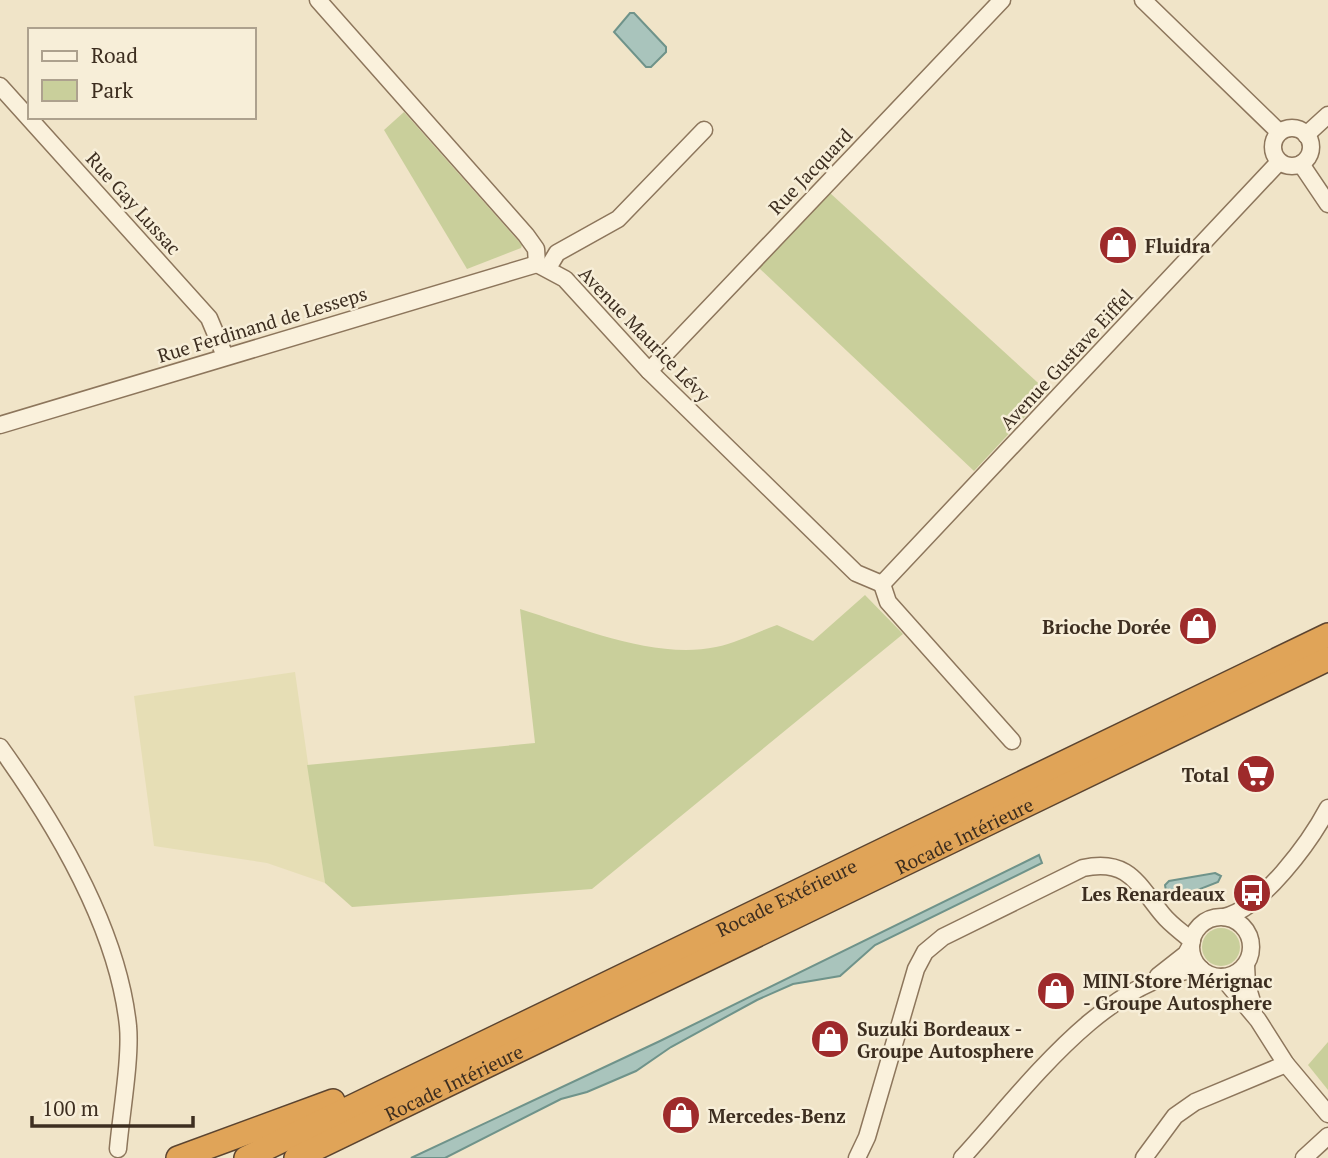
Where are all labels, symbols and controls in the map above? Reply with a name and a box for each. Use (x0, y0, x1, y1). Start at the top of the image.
legend (28, 28, 256, 119)
text: Road (91, 41, 138, 69)
text: Park (91, 76, 133, 104)
street label: Rue Jacquard (763, 122, 858, 219)
street label: Rue Gay Lussac (81, 146, 187, 260)
shop icon: Fluidra (1097, 224, 1139, 266)
place label: Fluidra (1145, 233, 1211, 258)
street label: Avenue Maurice Lévy (574, 261, 716, 407)
street label: Rue Ferdinand de Lesseps (154, 280, 370, 368)
street label: Avenue Gustave Eiffel (994, 283, 1138, 435)
shop icon: Brioche Dorée (1177, 605, 1219, 647)
place label: Brioche Dorée (1042, 614, 1171, 639)
supermarket icon: Total (1235, 753, 1277, 795)
place label: Total (1182, 762, 1229, 787)
street label: Rocade Intérieure (891, 791, 1037, 879)
street label: Rocade Extérieure (712, 852, 861, 942)
bus stop icon: Les Renardeaux (1231, 872, 1273, 914)
place label: Les Renardeaux (1081, 881, 1225, 906)
place label: MINI Store Mérignac - Groupe Autosphere (1083, 968, 1272, 1015)
shop icon: MINI Store Mérignac - Groupe Autosphere (1035, 970, 1077, 1012)
place label: Suzuki Bordeaux - Groupe Autosphere (857, 1016, 1034, 1063)
shop icon: Suzuki Bordeaux - Groupe Autosphere (809, 1018, 851, 1060)
street label: Rocade Intérieure (380, 1038, 527, 1126)
scale bar (32, 1084, 192, 1128)
text: 100 m (42, 1094, 99, 1122)
shop icon: Mercedes-Benz (660, 1094, 702, 1136)
place label: Mercedes-Benz (708, 1103, 846, 1128)

